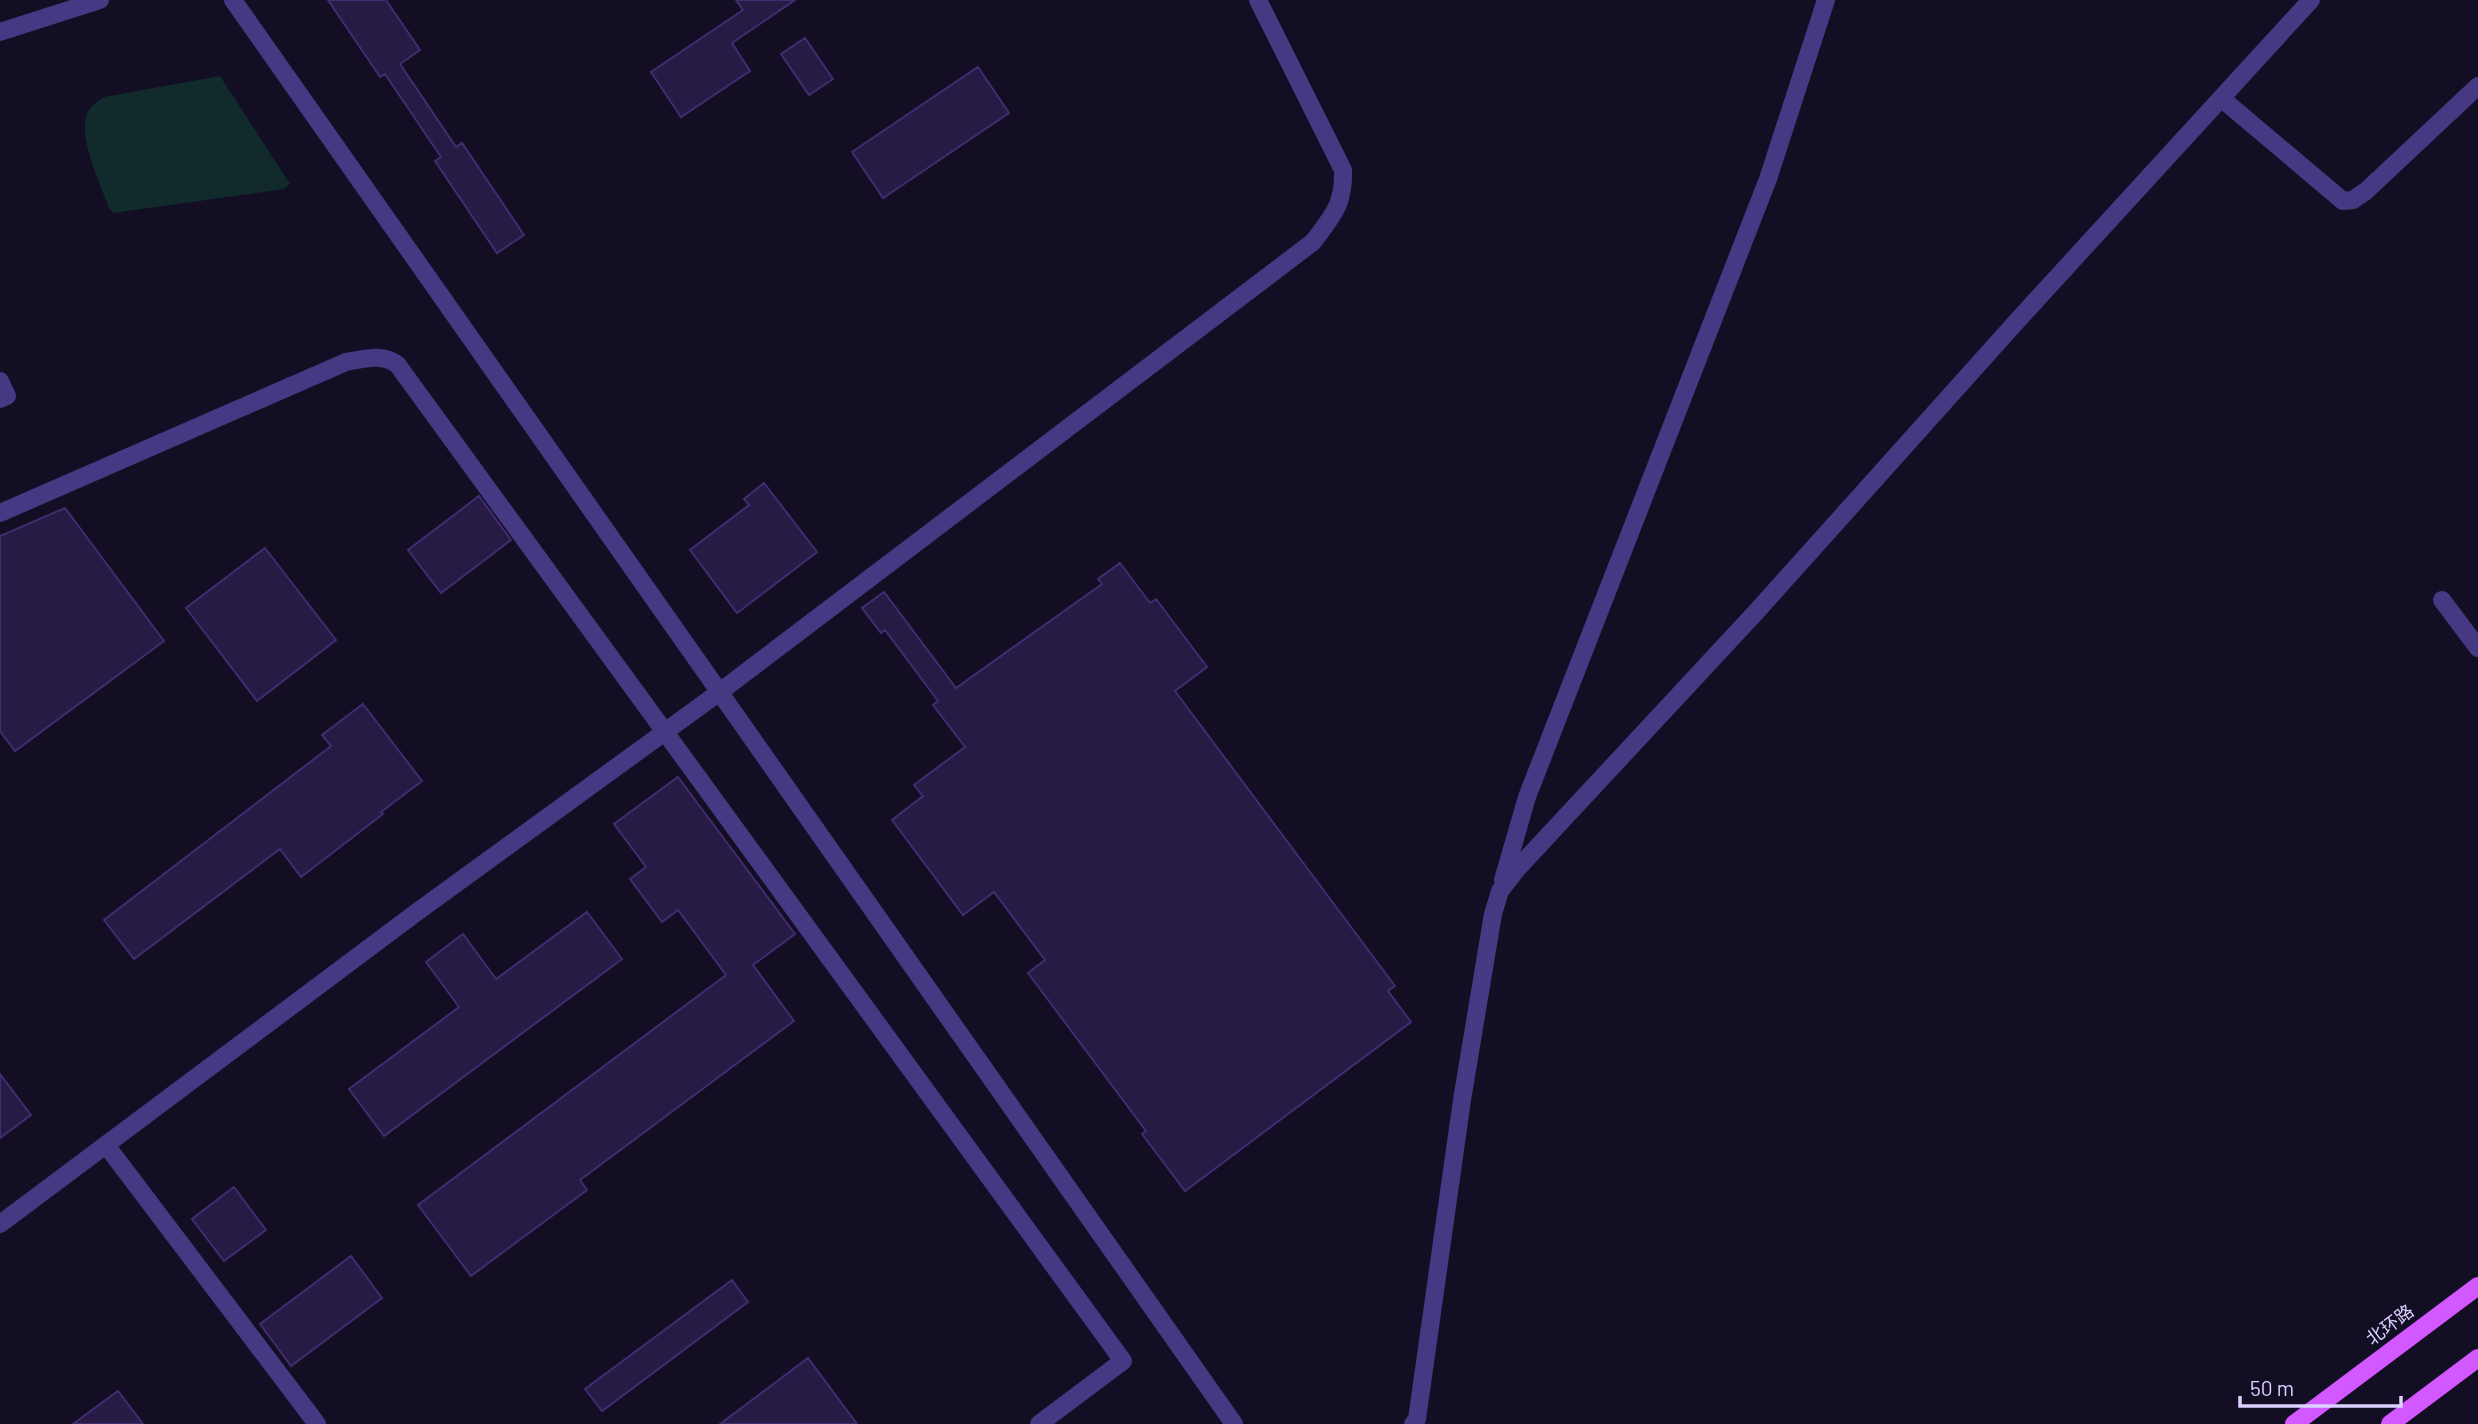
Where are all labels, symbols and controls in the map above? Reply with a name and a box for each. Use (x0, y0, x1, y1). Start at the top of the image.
street label: 北环路 (2361, 1299, 2418, 1349)
scale bar (2240, 1364, 2401, 1408)
text: 50 m (2250, 1375, 2294, 1400)

